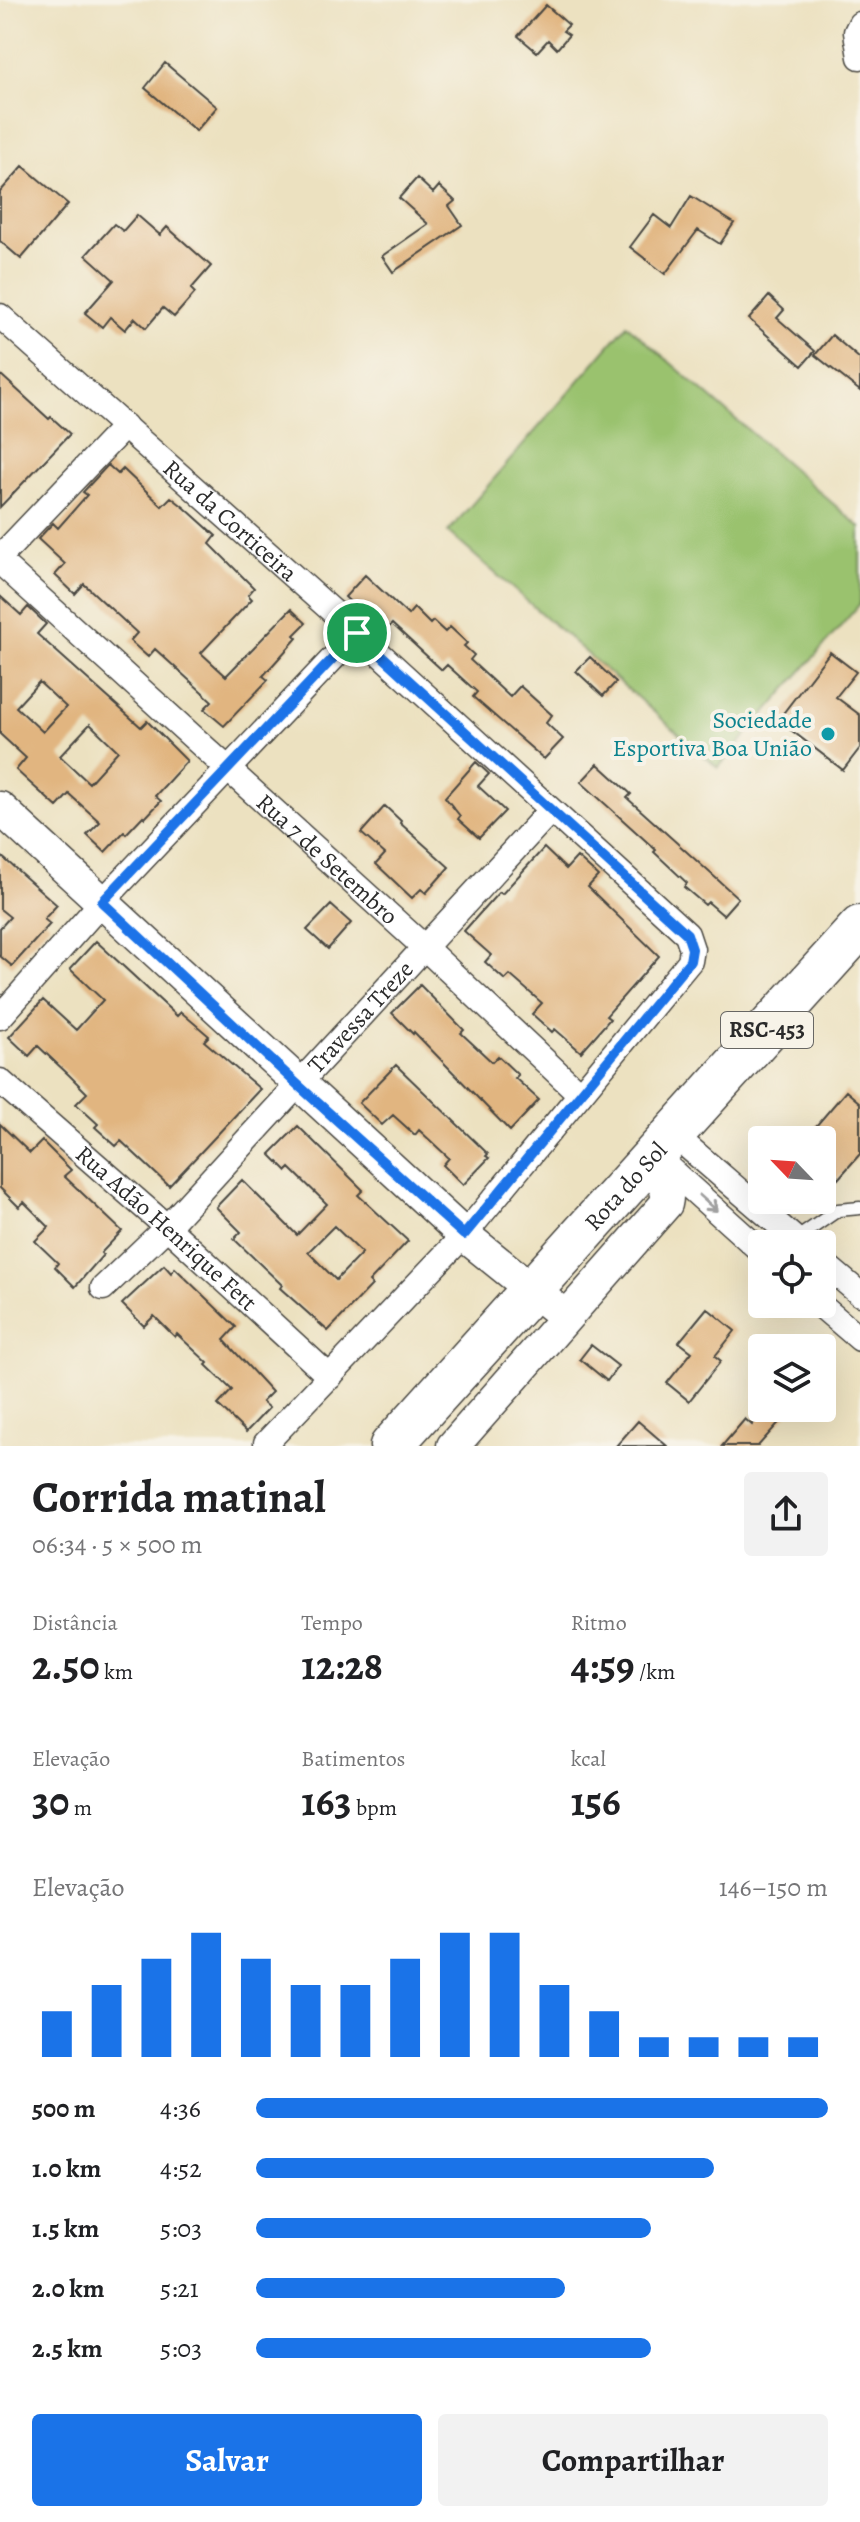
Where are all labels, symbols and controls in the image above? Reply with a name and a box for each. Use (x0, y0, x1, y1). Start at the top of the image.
street label: Rua da Corticeira (156, 452, 305, 589)
pin (323, 599, 391, 667)
icon: arrive (335, 611, 379, 655)
place label: Sociedade Esportiva Boa União (613, 704, 812, 764)
marker: Sociedade Esportiva Boa União (819, 725, 837, 743)
street label: Rua 7 de Setembro (249, 786, 405, 932)
street label: Travessa Treze (300, 954, 420, 1080)
road number: RSC-453 (721, 1012, 813, 1048)
north arrow (748, 1126, 836, 1214)
map controls (748, 1126, 836, 1422)
street label: Rota do Sol (577, 1135, 674, 1238)
street label: Rua Adão Henrique Fett (69, 1138, 264, 1318)
one-way arrow (697, 1194, 717, 1212)
button: locate (748, 1230, 836, 1318)
button: layers (748, 1334, 836, 1422)
text: Corrida matinal (32, 1467, 326, 1527)
button: share (744, 1472, 828, 1556)
text: 06:34 · 5 × 500 m (32, 1527, 202, 1562)
text: Distância (32, 1608, 118, 1638)
text: Tempo (301, 1608, 363, 1638)
text: Ritmo (571, 1608, 627, 1638)
text: 2.50 (32, 1638, 100, 1693)
text: 12:28 (301, 1638, 383, 1693)
text: 4:59 (571, 1638, 635, 1693)
text: km (100, 1657, 133, 1687)
text: /km (635, 1657, 675, 1687)
text: Elevação (32, 1744, 110, 1774)
text: Batimentos (301, 1744, 405, 1774)
text: kcal (571, 1744, 606, 1774)
text: 30 (32, 1774, 69, 1829)
text: 163 (301, 1774, 352, 1829)
text: 156 (571, 1774, 621, 1829)
text: m (69, 1793, 92, 1823)
text: bpm (352, 1793, 397, 1823)
text: Elevação (32, 1870, 124, 1905)
text: 146–150 m (719, 1870, 828, 1905)
text: 500 m (32, 2091, 96, 2126)
text: 4:36 (160, 2091, 201, 2126)
text: 1.0 km (32, 2151, 101, 2186)
text: 4:52 (160, 2151, 202, 2186)
text: 1.5 km (32, 2211, 99, 2246)
text: 5:03 (160, 2211, 202, 2246)
text: 2.0 km (32, 2271, 105, 2306)
text: 5:21 (160, 2271, 199, 2306)
text: 2.5 km (32, 2331, 103, 2366)
text: 5:03 (160, 2331, 202, 2366)
button: Salvar (32, 2414, 422, 2506)
button: Compartilhar (438, 2414, 828, 2506)

